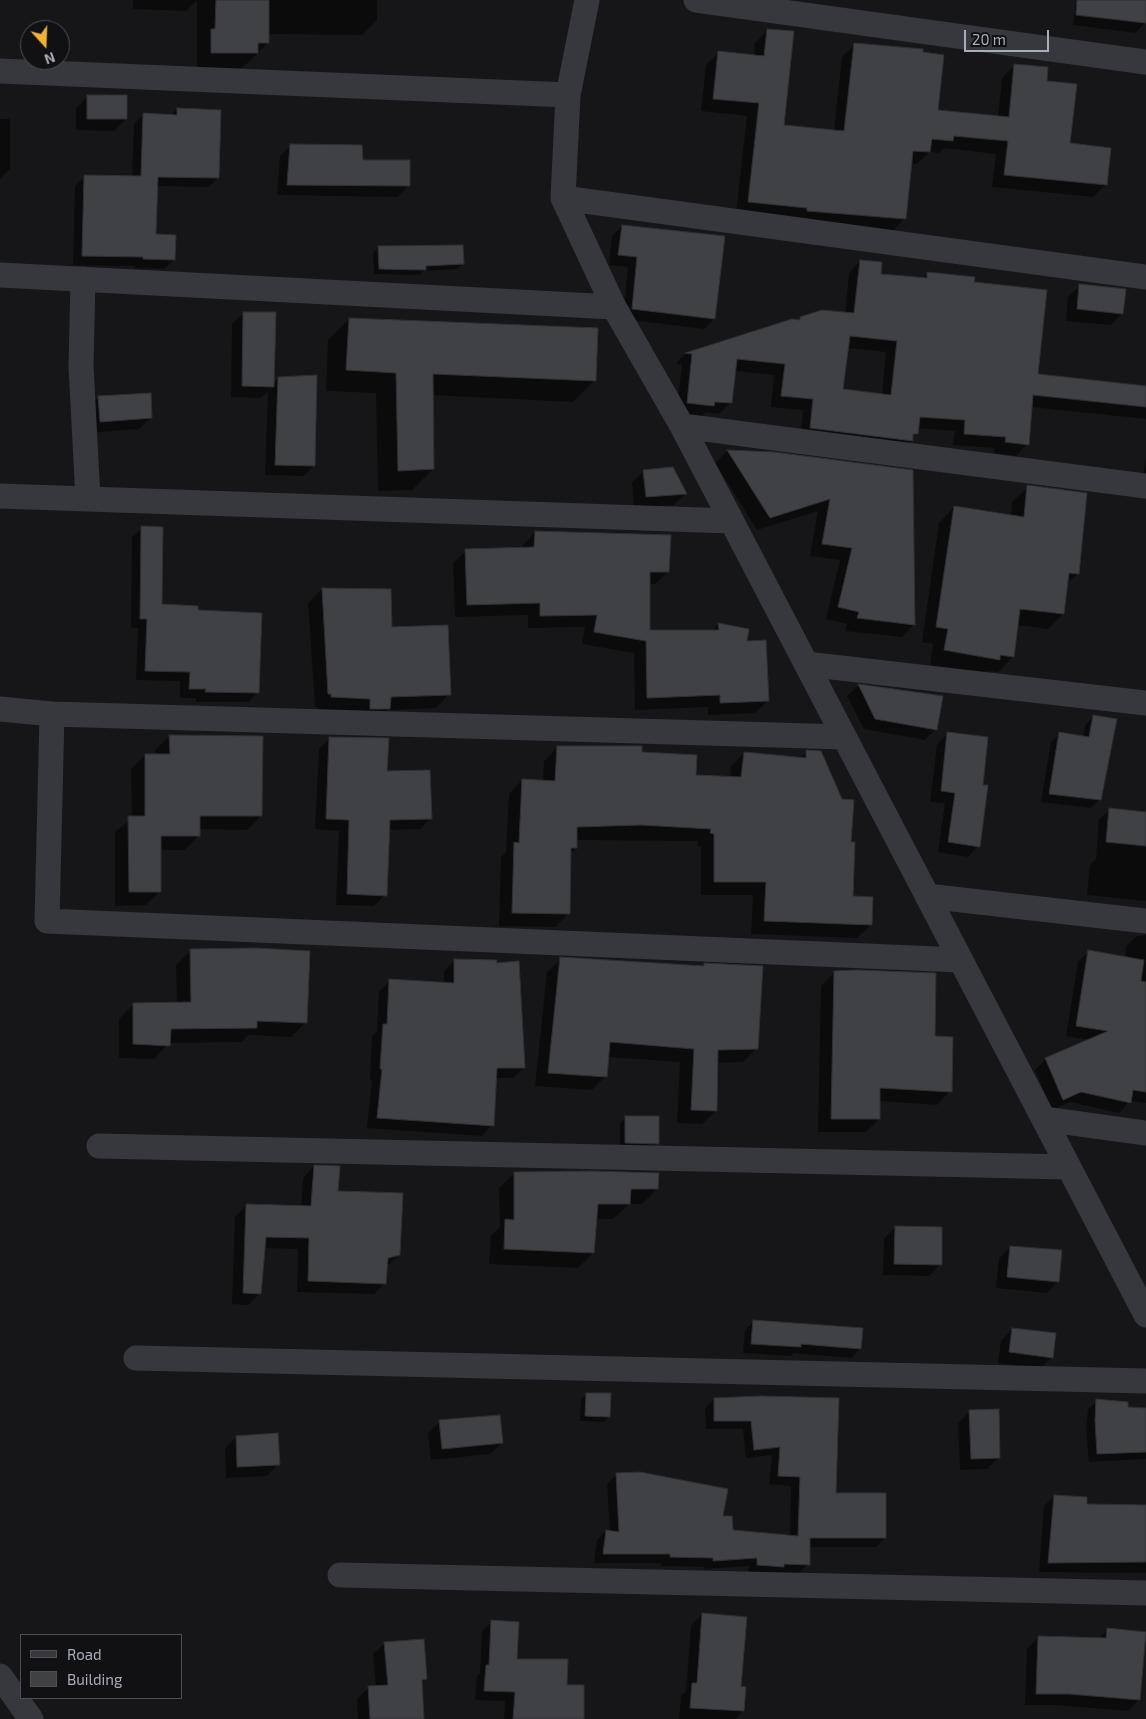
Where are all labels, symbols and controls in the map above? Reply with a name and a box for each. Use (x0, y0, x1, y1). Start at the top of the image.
north arrow (20, 20, 70, 70)
scale bar (966, 20, 1051, 52)
text: 20 m (972, 30, 1006, 48)
text: N (42, 49, 58, 68)
legend (20, 1634, 182, 1699)
text: Road (67, 1645, 102, 1663)
text: Building (67, 1670, 122, 1688)

